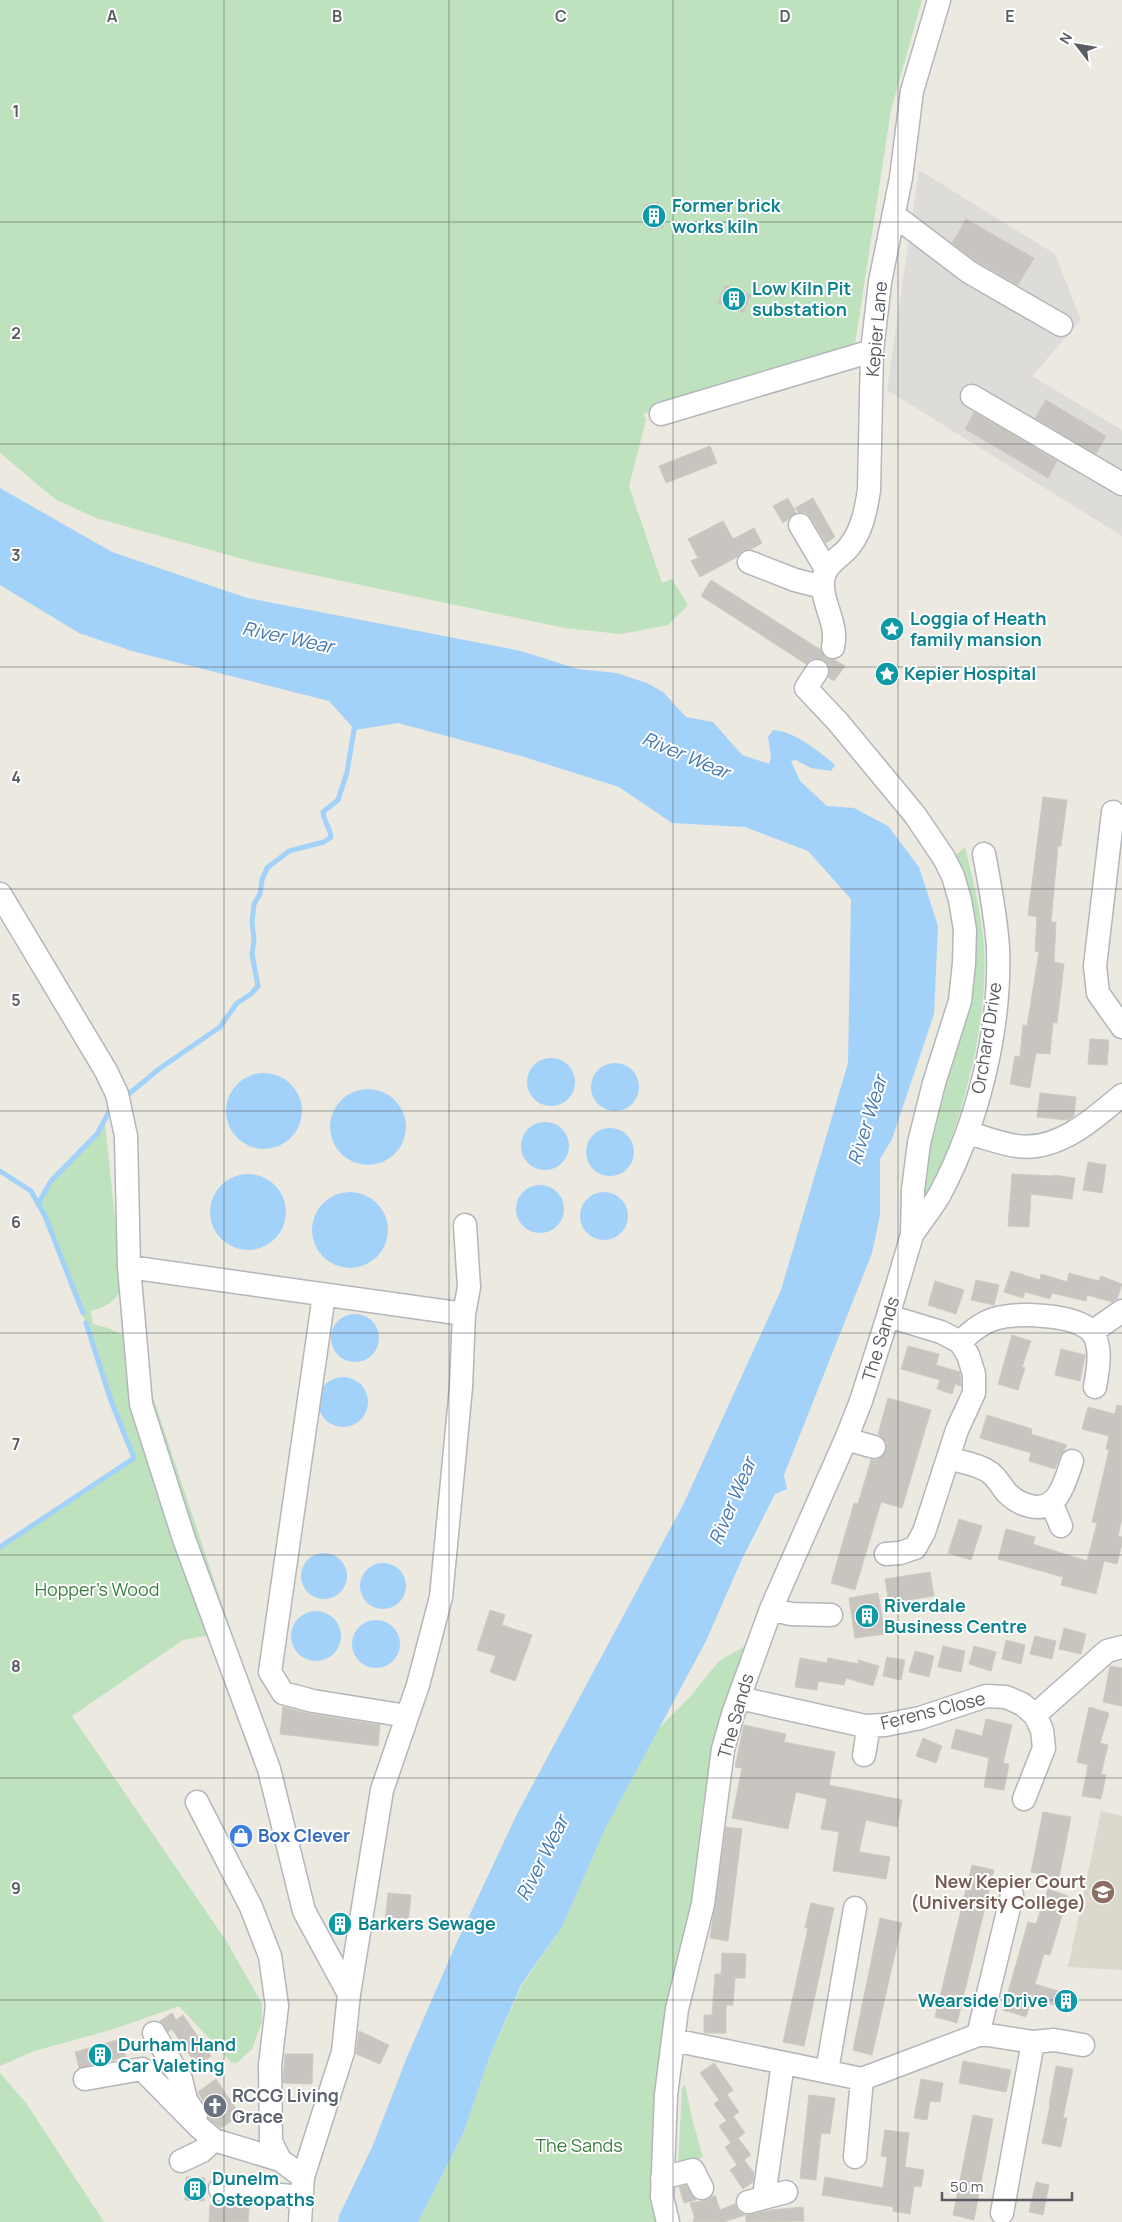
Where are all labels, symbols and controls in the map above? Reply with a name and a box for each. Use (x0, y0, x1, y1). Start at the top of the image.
text: A (107, 5, 118, 27)
text: B (332, 5, 342, 27)
text: C (555, 5, 567, 27)
text: D (779, 5, 791, 27)
text: E (1005, 5, 1015, 27)
north arrow (1052, 20, 1102, 70)
text: N (1055, 29, 1076, 47)
text: 1 (12, 100, 20, 122)
place label: Former brick works kiln (672, 193, 782, 238)
building icon: Former brick works kiln (641, 203, 667, 229)
place label: Low Kiln Pit substation (752, 276, 851, 321)
street label: Kepier Lane (860, 280, 892, 378)
building icon: Low Kiln Pit substation (721, 286, 747, 312)
text: 2 (11, 322, 21, 344)
text: 3 (11, 544, 21, 566)
place label: Loggia of Heath family mansion (910, 606, 1047, 651)
water label: River Wear (240, 615, 338, 660)
place icon: Loggia of Heath family mansion (879, 616, 905, 642)
place icon: Kepier Hospital (874, 661, 900, 687)
place label: Kepier Hospital (904, 661, 1036, 685)
water label: River Wear (638, 725, 736, 786)
text: 4 (11, 766, 21, 788)
street label: Orchard Drive (965, 980, 1007, 1095)
text: 5 (11, 989, 21, 1011)
water label: River Wear (841, 1070, 894, 1168)
text: 6 (11, 1211, 21, 1233)
street label: The Sands (856, 1293, 904, 1384)
text: 7 (12, 1433, 20, 1455)
water label: River Wear (702, 1451, 763, 1549)
park label: Hopper's Wood (35, 1577, 159, 1601)
place label: Riverdale Business Centre (884, 1593, 1027, 1638)
building icon: Riverdale Business Centre (854, 1603, 880, 1629)
text: 8 (11, 1655, 21, 1677)
street label: The Sands (711, 1670, 759, 1761)
street label: Ferens Close (878, 1685, 988, 1735)
water label: River Wear (509, 1809, 576, 1905)
shop icon: Box Clever (228, 1823, 254, 1849)
place label: Box Clever (258, 1823, 350, 1847)
place label: New Kepier Court (University College) (911, 1869, 1086, 1914)
text: 9 (11, 1877, 21, 1899)
school or university icon: New Kepier Court (University College) (1090, 1879, 1116, 1905)
building icon: Barkers Sewage (327, 1911, 353, 1937)
place label: Barkers Sewage (358, 1911, 496, 1935)
place label: Wearside Drive (918, 1988, 1048, 2012)
building icon: Wearside Drive (1053, 1988, 1079, 2014)
place label: Durham Hand Car Valeting (118, 2032, 236, 2077)
building icon: Durham Hand Car Valeting (87, 2042, 113, 2068)
place label: RCCG Living Grace (232, 2083, 339, 2128)
church icon: RCCG Living Grace (202, 2093, 228, 2119)
park label: The Sands (535, 2133, 623, 2157)
place label: Dunelm Osteopaths (212, 2166, 315, 2211)
scale bar (942, 2170, 1072, 2202)
building icon: Dunelm Osteopaths (182, 2176, 208, 2202)
text: 50 m (950, 2176, 984, 2197)

